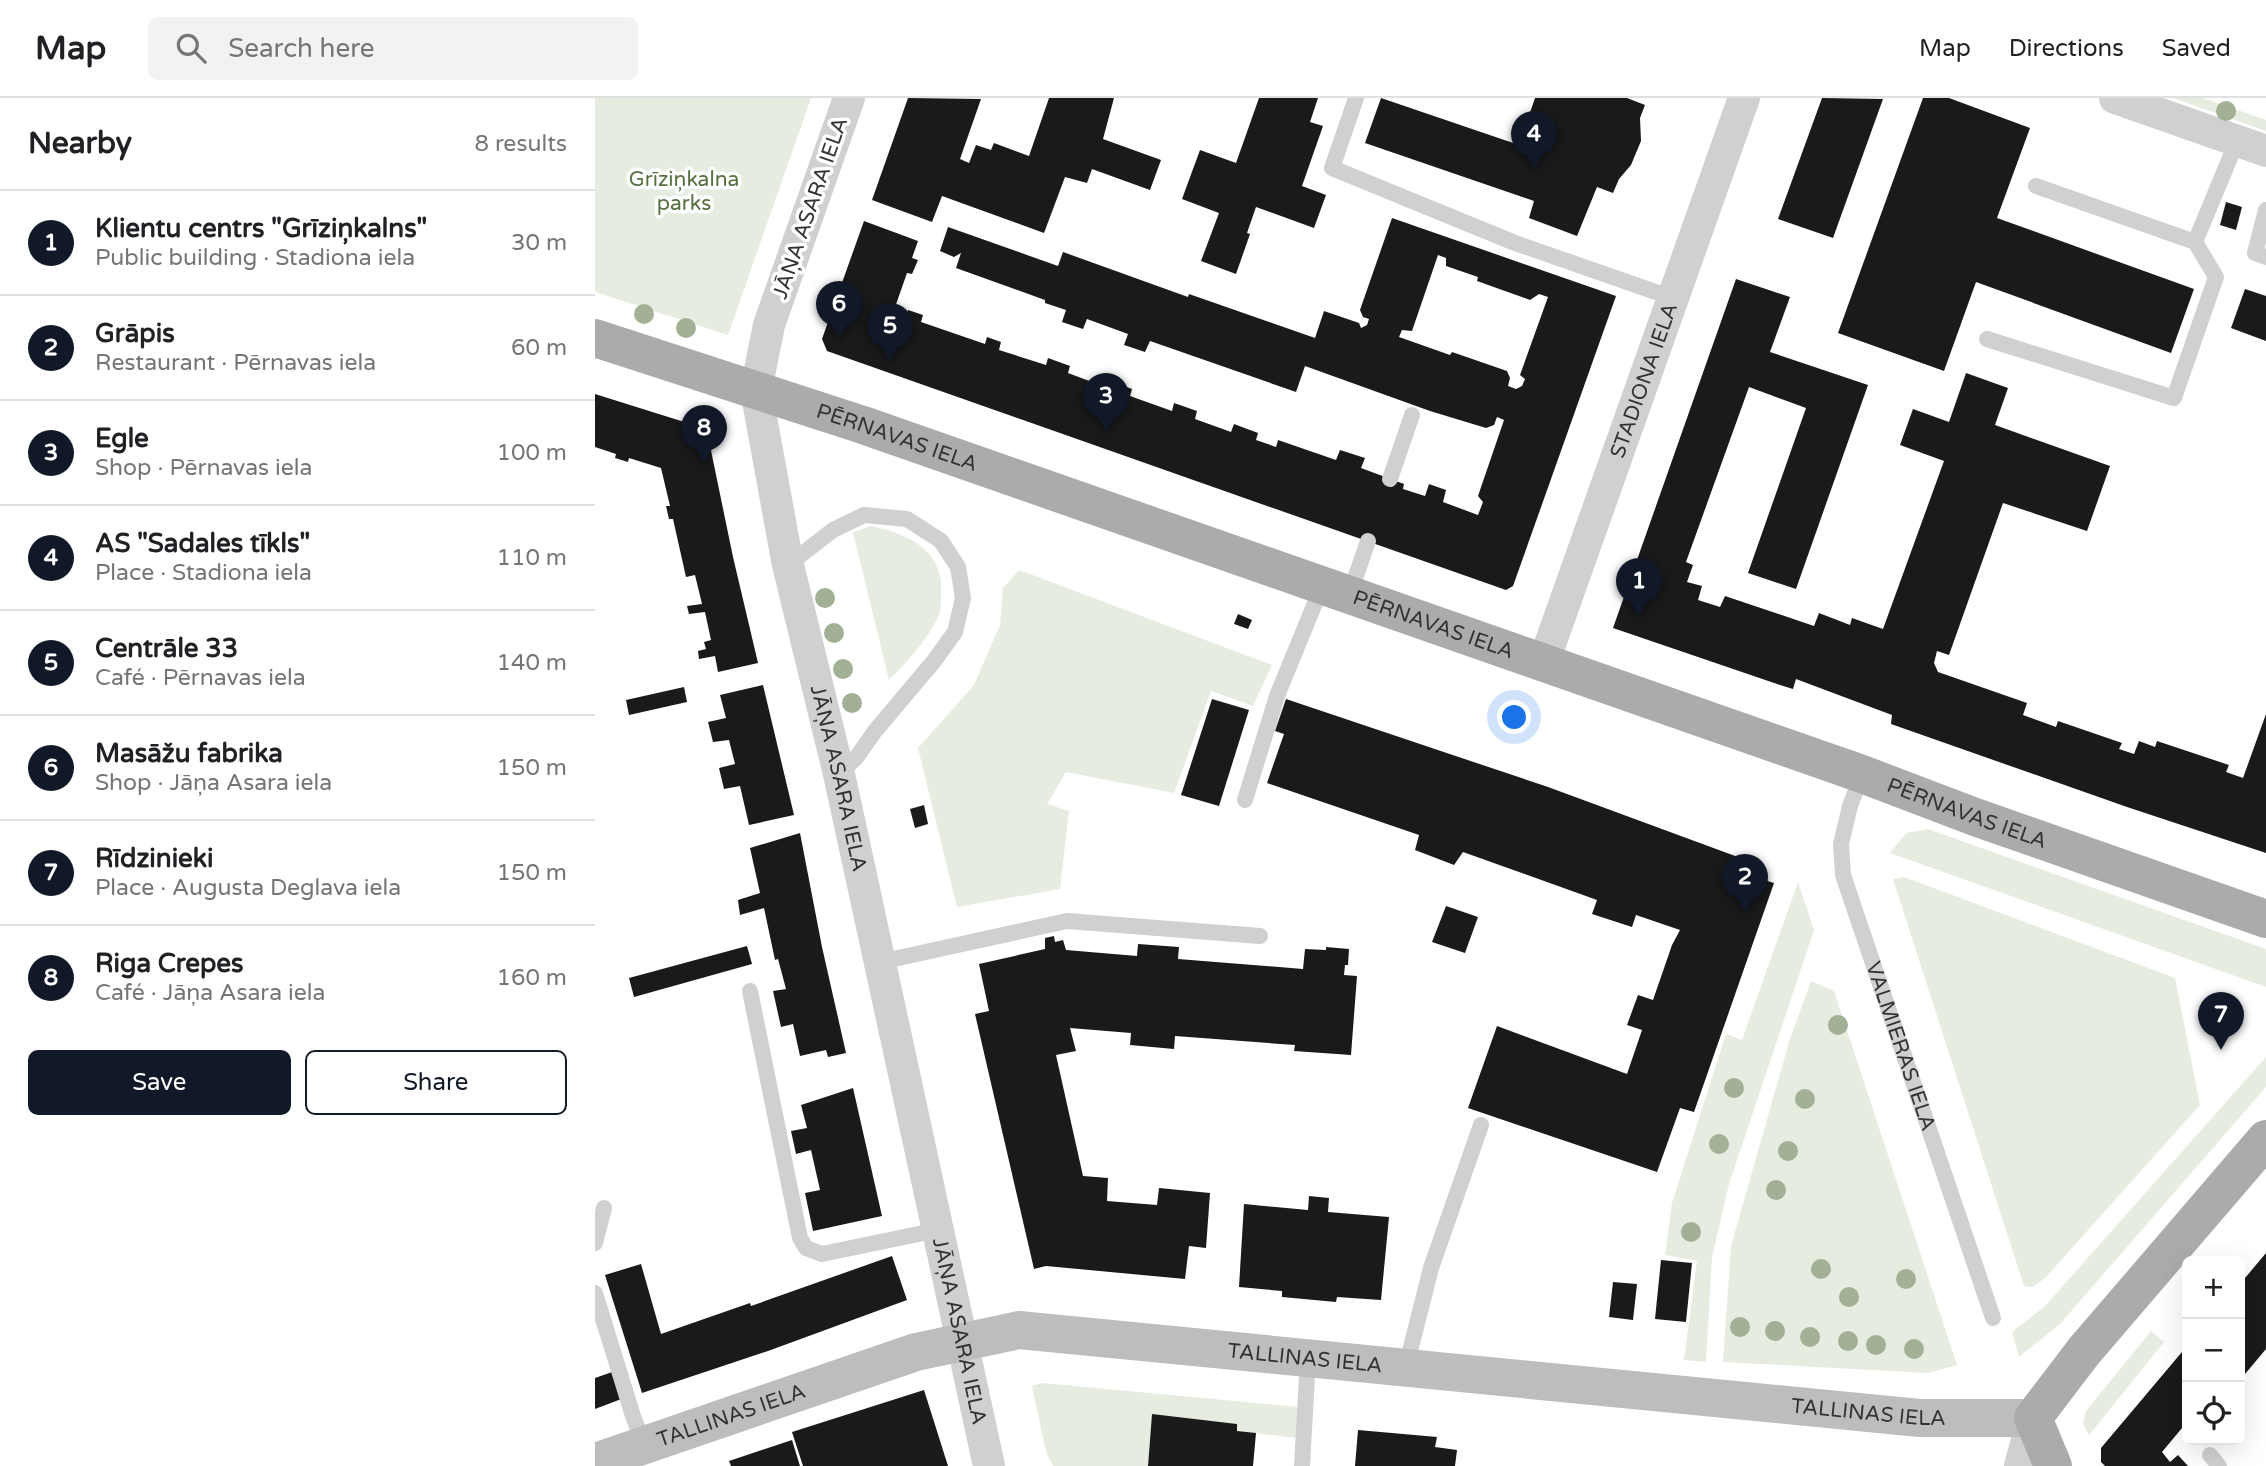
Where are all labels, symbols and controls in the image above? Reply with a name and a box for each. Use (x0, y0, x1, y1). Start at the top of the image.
search box (148, 17, 638, 80)
text: Map (35, 29, 106, 68)
icon: search (172, 29, 210, 67)
text: Search here (228, 33, 374, 64)
text: Map (1919, 34, 1971, 63)
text: Directions (2009, 34, 2124, 63)
text: Saved (2162, 34, 2231, 63)
pin: 4 (1511, 111, 1557, 169)
street label: JĀŅA ASARA IELA (768, 114, 853, 302)
text: Nearby (28, 125, 132, 162)
text: 8 results (474, 130, 567, 158)
park label: Grīziņkalna parks (629, 167, 739, 216)
text: Klientu centrs "Grīziņkalns" (95, 213, 427, 244)
text: 1 (44, 229, 58, 257)
text: 30 m (511, 229, 567, 257)
text: Public building · Stadiona iela (95, 244, 415, 272)
pin: 6 (816, 281, 862, 339)
street label: STADIONA IELA (1605, 300, 1683, 461)
pin: 5 (867, 303, 913, 361)
text: Grāpis (95, 318, 175, 349)
text: 2 (44, 334, 58, 362)
text: 60 m (511, 334, 567, 362)
text: Restaurant · Pērnavas iela (95, 349, 376, 377)
pin: 3 (1083, 373, 1129, 431)
street label: PĒRNAVAS IELA (813, 399, 981, 477)
pin: 8 (681, 405, 727, 463)
text: Egle (95, 423, 149, 454)
text: 3 (44, 439, 58, 467)
text: 100 m (497, 439, 567, 467)
text: Shop · Pērnavas iela (95, 454, 313, 482)
text: AS "Sadales tīkls" (95, 528, 310, 559)
text: 4 (44, 544, 58, 572)
text: 110 m (497, 544, 567, 572)
pin: 1 (1616, 558, 1662, 616)
text: Place · Stadiona iela (95, 559, 312, 587)
street label: PĒRNAVAS IELA (1350, 585, 1517, 664)
text: Centrāle 33 (95, 633, 238, 664)
text: 5 (44, 649, 58, 677)
text: 140 m (497, 649, 567, 677)
text: Café · Pērnavas iela (95, 664, 306, 692)
street label: JĀŅA ASARA IELA (805, 682, 872, 874)
your location (1497, 700, 1531, 734)
text: Masāžu fabrika (95, 738, 283, 769)
text: 6 (44, 754, 58, 782)
text: 150 m (497, 754, 567, 782)
text: Shop · Jāņa Asara iela (95, 769, 332, 797)
street label: PĒRNAVAS IELA (1883, 773, 2050, 854)
text: Rīdzinieki (95, 843, 213, 874)
pin: 2 (1722, 854, 1768, 912)
text: 7 (44, 859, 58, 887)
text: 150 m (497, 859, 567, 887)
text: Place · Augusta Deglava iela (95, 874, 401, 902)
text: Riga Crepes (95, 948, 244, 979)
street label: VALMIERAS IELA (1860, 959, 1941, 1134)
text: 8 (44, 964, 58, 992)
text: 160 m (497, 964, 567, 992)
text: Café · Jāņa Asara iela (95, 979, 325, 1007)
pin: 7 (2198, 992, 2244, 1050)
button: Save (28, 1050, 291, 1115)
button: Share (305, 1050, 567, 1115)
street label: JĀŅA ASARA IELA (927, 1235, 992, 1427)
map controls (2182, 1256, 2245, 1445)
button: + (2182, 1256, 2245, 1319)
button: − (2182, 1319, 2245, 1382)
street label: TALLINAS IELA (1227, 1338, 1383, 1378)
street label: TALLINAS IELA (654, 1379, 809, 1453)
button: locate (2182, 1382, 2245, 1445)
street label: TALLINAS IELA (1790, 1393, 1946, 1431)

